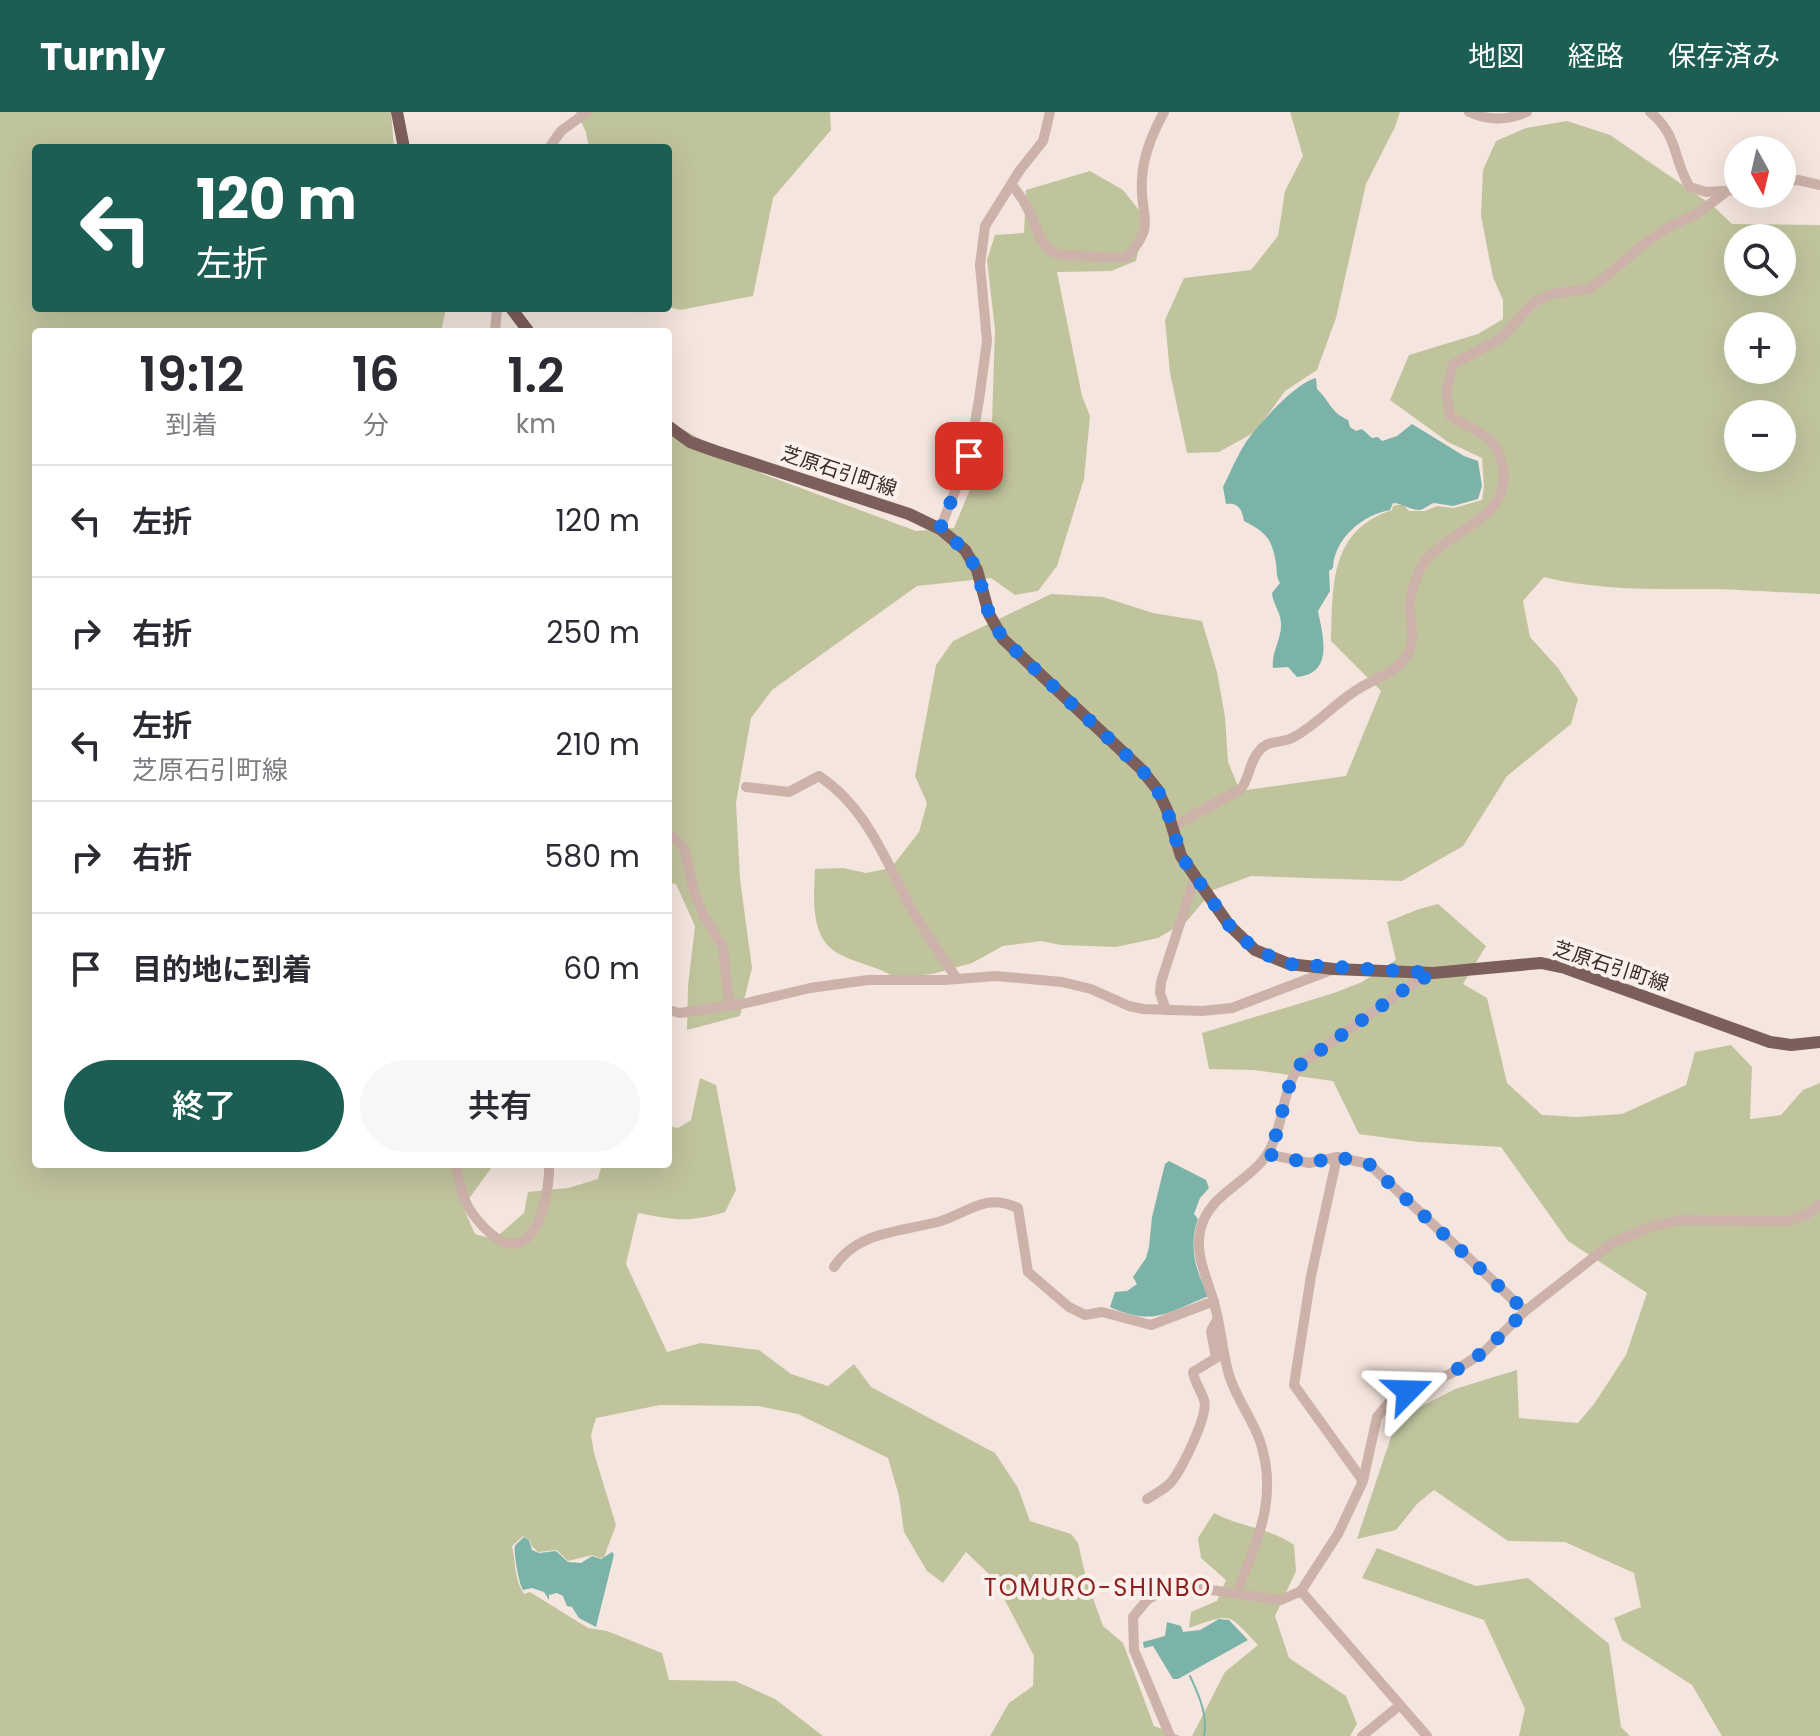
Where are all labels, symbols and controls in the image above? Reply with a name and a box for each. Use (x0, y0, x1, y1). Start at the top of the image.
text: Turnly (40, 30, 165, 83)
text: 地図 (1468, 37, 1524, 76)
text: 経路 (1568, 37, 1624, 76)
text: 保存済み (1668, 37, 1780, 76)
north arrow (1724, 136, 1796, 208)
map controls (1724, 136, 1796, 472)
text: 120 m (196, 160, 357, 239)
icon: left (64, 176, 168, 280)
button: search (1724, 224, 1796, 296)
text: 左折 (196, 238, 268, 289)
button: + (1724, 312, 1796, 384)
text: 19:12 (139, 341, 244, 408)
text: 16 (352, 341, 400, 408)
text: 1.2 (507, 342, 565, 409)
button: − (1724, 400, 1796, 472)
text: km (516, 406, 556, 442)
text: 到着 (166, 407, 218, 443)
text: 分 (363, 407, 389, 443)
pin (935, 422, 1003, 490)
icon: arrive (947, 434, 991, 478)
street label: 芝原石引町線 (778, 439, 900, 503)
icon: left (64, 499, 108, 543)
text: 120 m (555, 499, 640, 542)
text: 左折 (132, 500, 192, 543)
icon: right (64, 611, 108, 655)
text: 250 m (546, 611, 640, 654)
text: 右折 (132, 612, 192, 655)
text: 左折 (132, 704, 192, 747)
icon: left (64, 723, 108, 767)
text: 210 m (555, 723, 640, 766)
text: 芝原石引町線 (132, 752, 288, 788)
icon: right (64, 835, 108, 879)
text: 580 m (544, 835, 640, 878)
text: 右折 (132, 836, 192, 879)
street label: 芝原石引町線 (1550, 934, 1672, 998)
icon: arrive (64, 947, 108, 991)
text: 60 m (563, 947, 640, 990)
text: 目的地に到着 (132, 948, 312, 991)
button: 終了 (64, 1060, 344, 1152)
button: 共有 (360, 1060, 640, 1152)
position arrow (1366, 1349, 1450, 1433)
district label: TOMURO-SHINBO (984, 1571, 1212, 1604)

